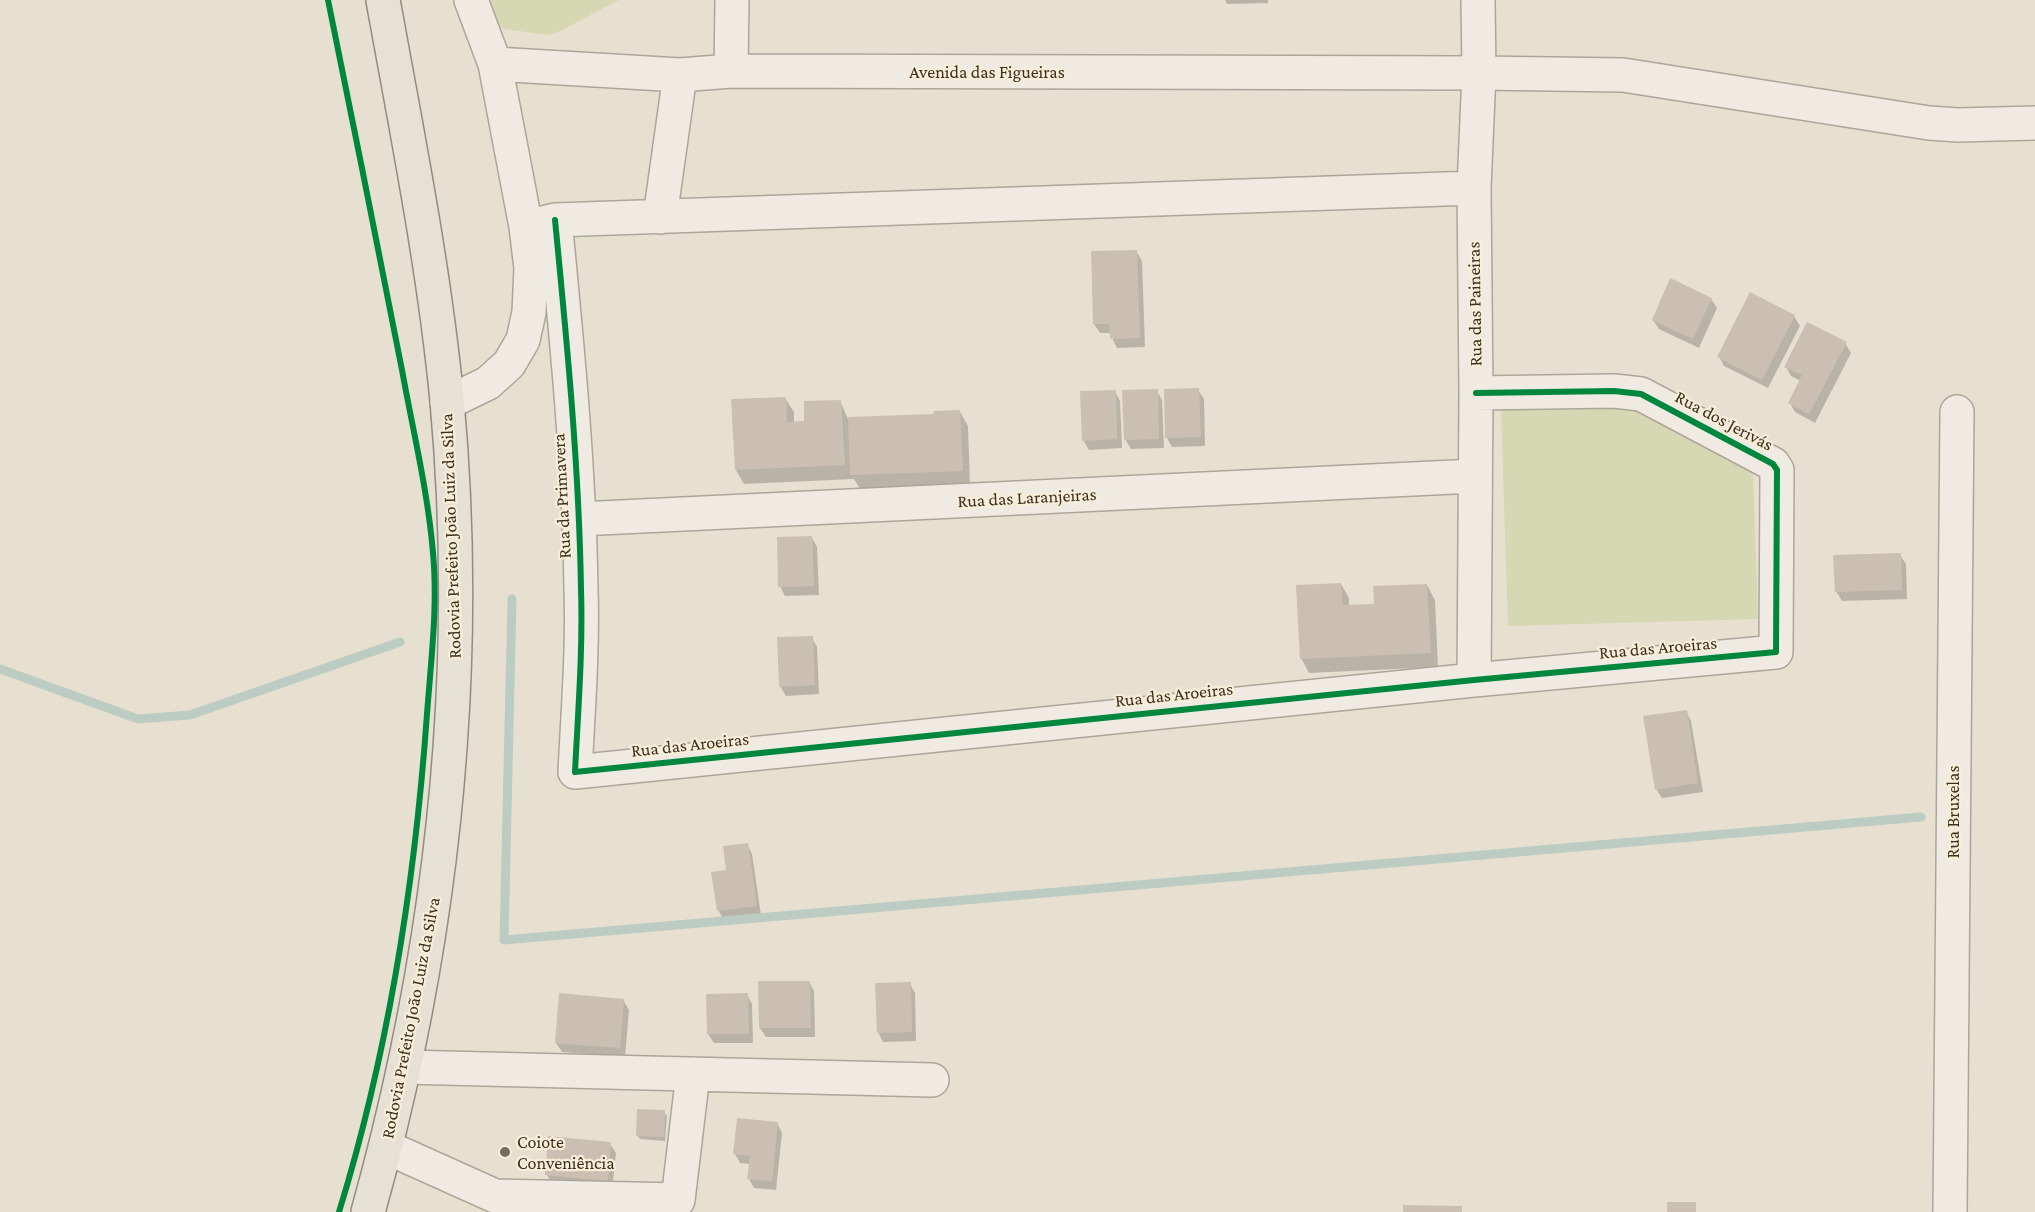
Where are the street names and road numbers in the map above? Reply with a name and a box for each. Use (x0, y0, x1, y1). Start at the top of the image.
street label: Avenida das Figueiras (909, 61, 1065, 83)
street label: Rua das Paineiras (1463, 241, 1487, 367)
street label: Rua dos Jerivás (1671, 386, 1777, 456)
street label: Rodovia Prefeito João Luiz da Silva (436, 413, 466, 659)
street label: Rua da Primavera (548, 433, 576, 559)
street label: Rua das Laranjeiras (957, 484, 1097, 512)
street label: Rua das Aroeiras (1598, 632, 1718, 664)
street label: Rua das Aroeiras (1114, 678, 1234, 712)
street label: Rua das Aroeiras (630, 728, 750, 762)
street label: Rua Bruxelas (1942, 766, 1964, 858)
street label: Rodovia Prefeito João Luiz da Silva (377, 896, 445, 1140)

